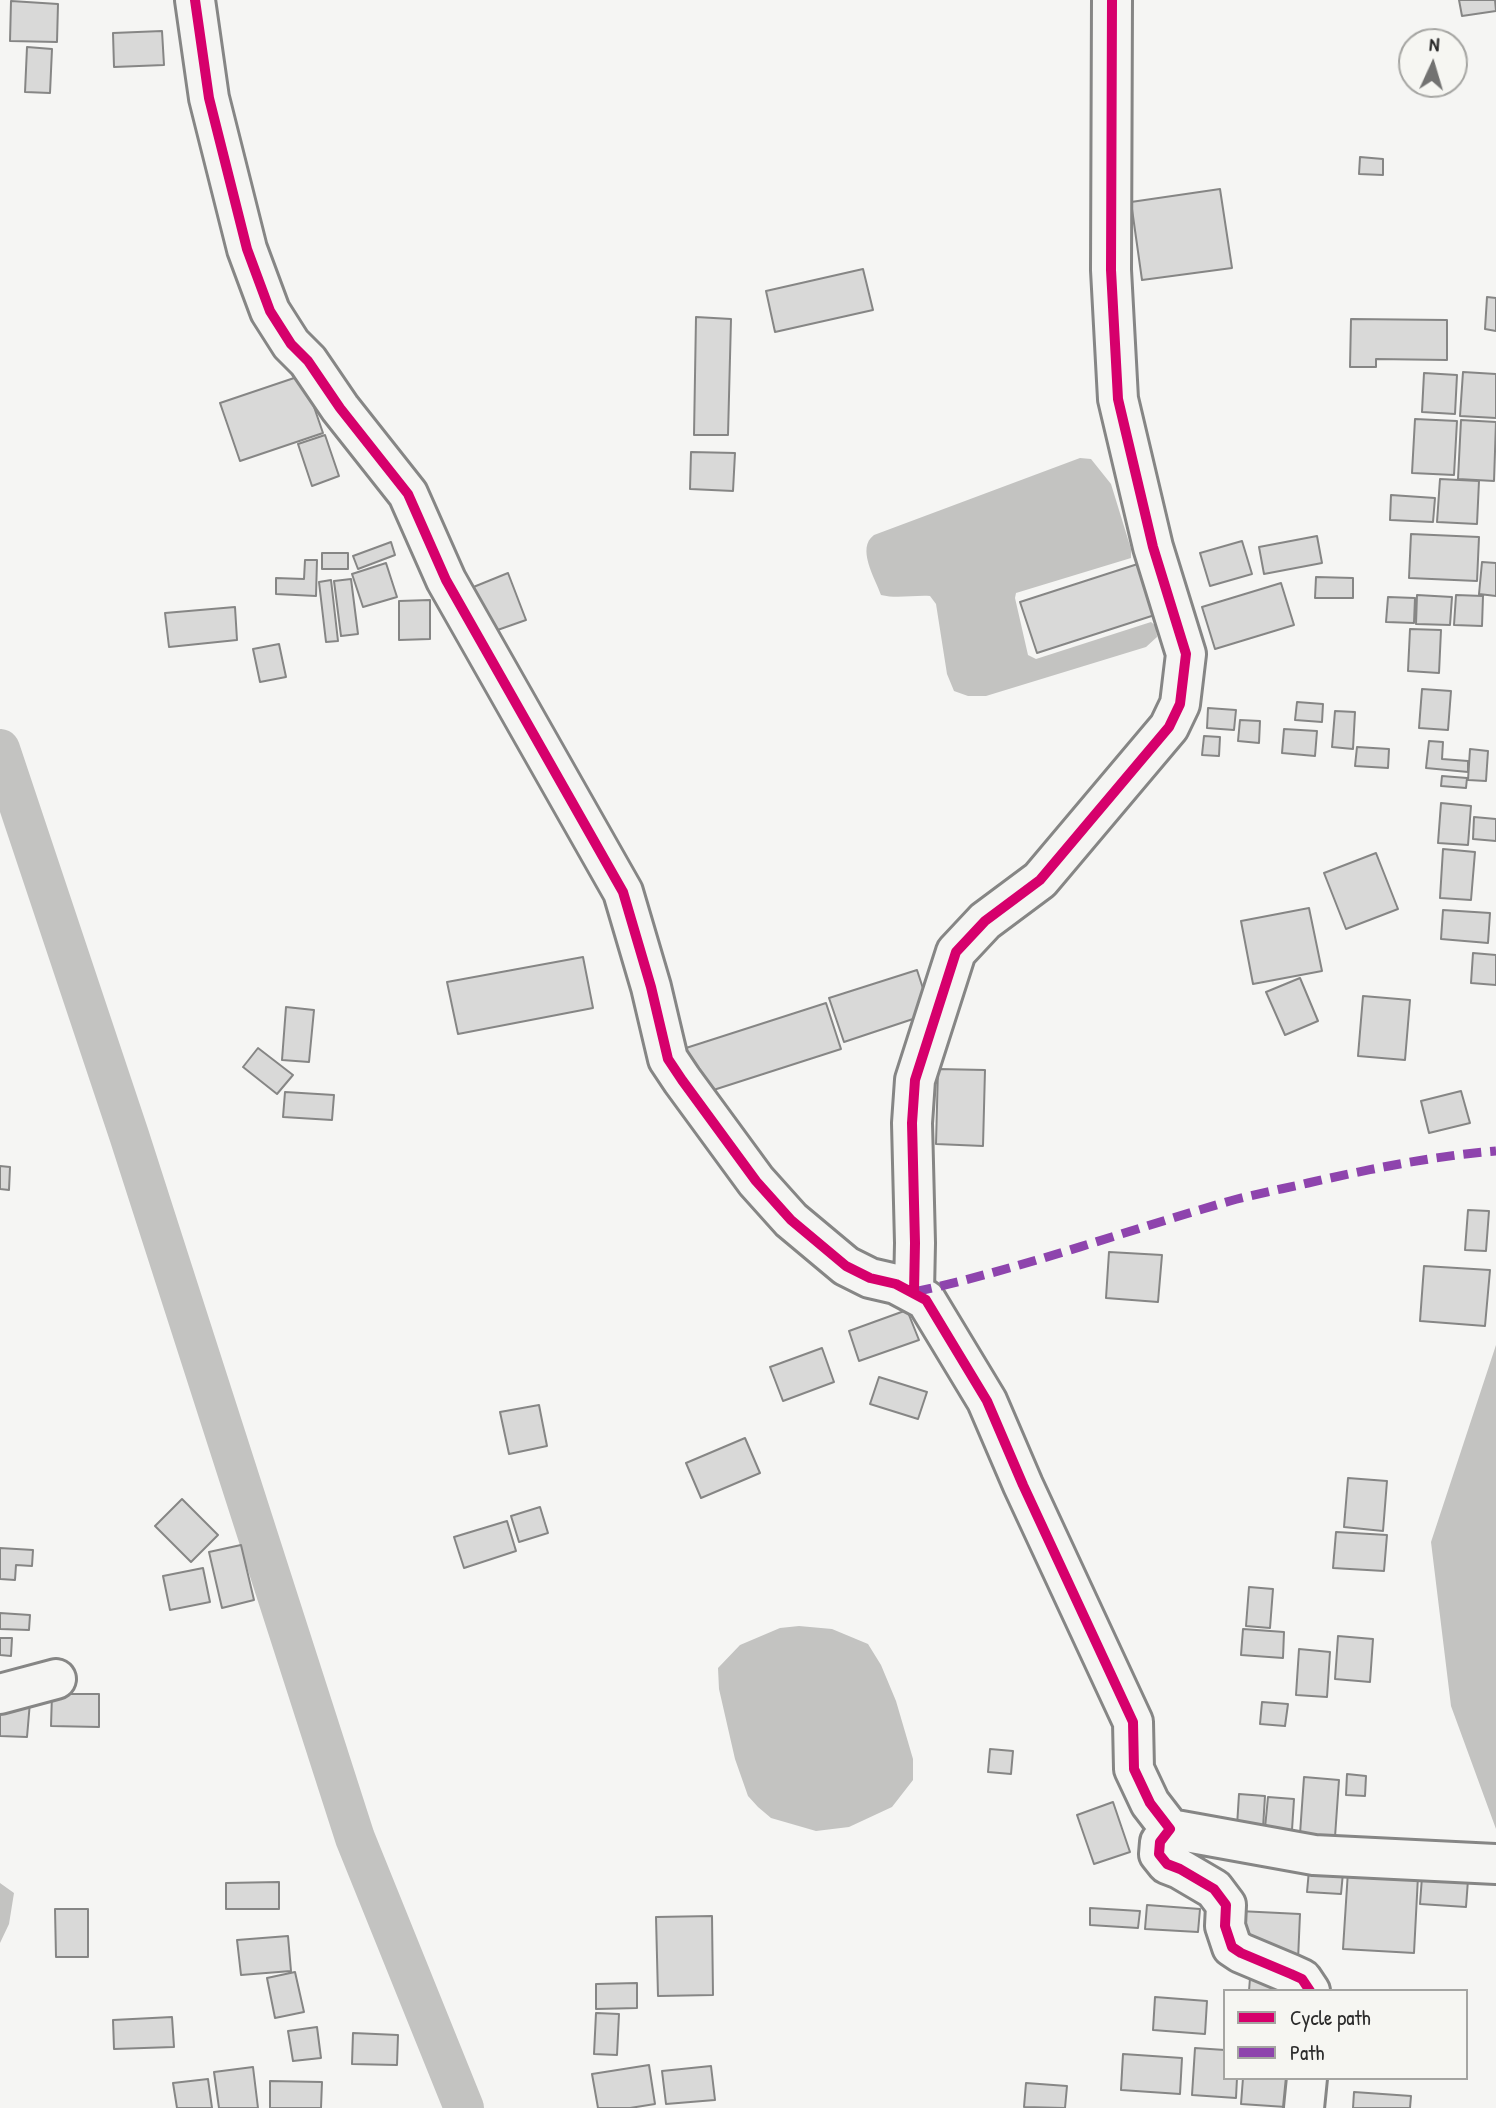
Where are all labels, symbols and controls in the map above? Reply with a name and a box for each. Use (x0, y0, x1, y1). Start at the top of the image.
north arrow (1398, 28, 1468, 98)
text: N (1428, 31, 1440, 57)
legend (1223, 1989, 1468, 2080)
text: Cycle path (1290, 2003, 1371, 2032)
text: Path (1290, 2038, 1324, 2067)

